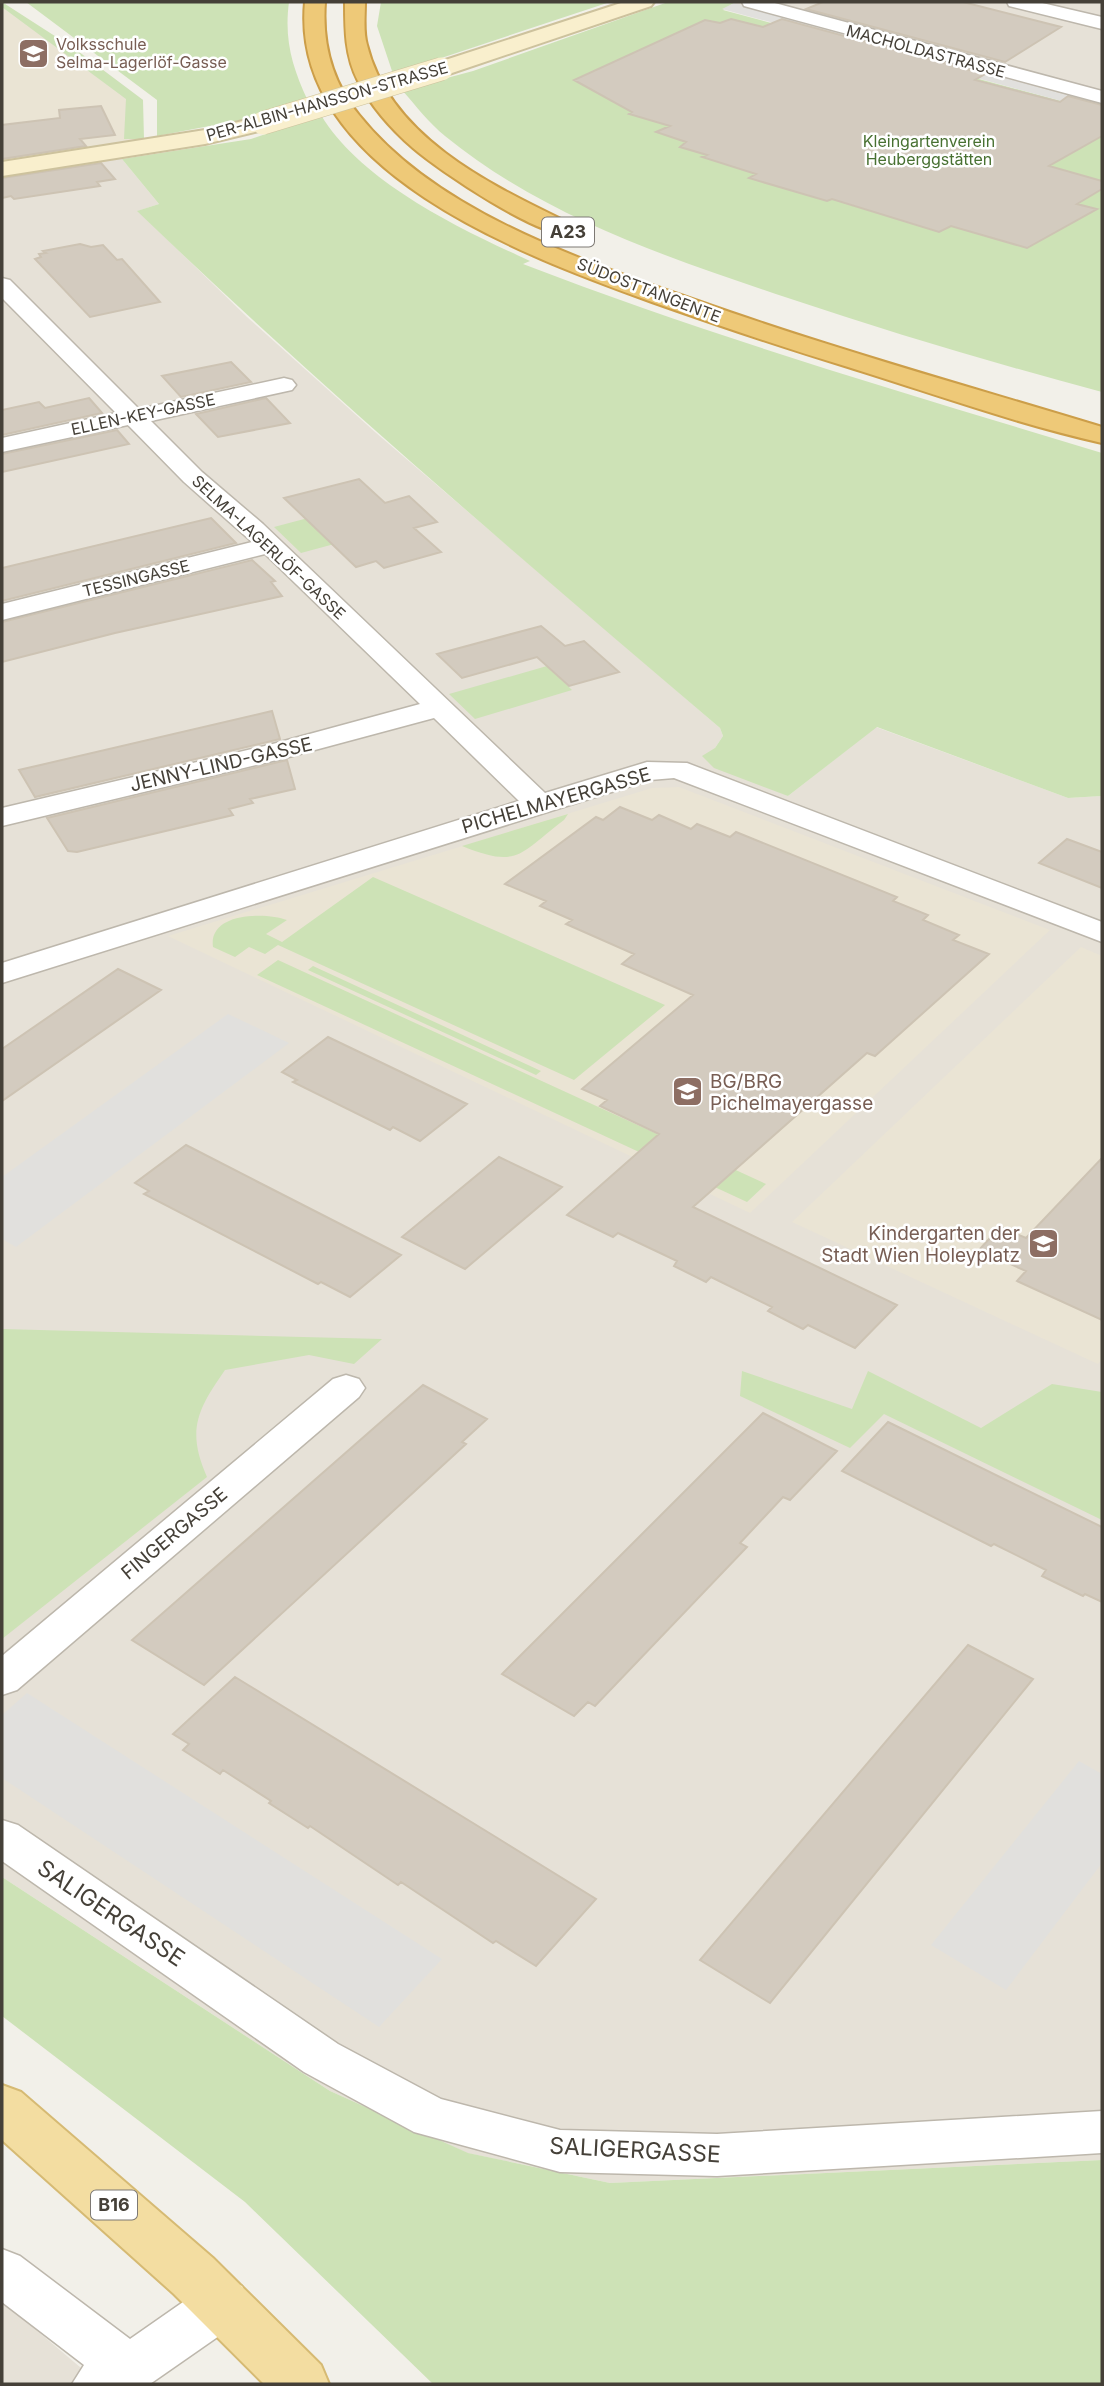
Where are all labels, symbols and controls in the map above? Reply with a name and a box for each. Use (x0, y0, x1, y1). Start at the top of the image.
street label: MACHOLDASTRASSE (844, 20, 1008, 82)
place label: Volksschule Selma-Lagerlöf-Gasse (56, 34, 227, 72)
school or university icon: Volksschule Selma-Lagerlöf-Gasse (16, 36, 50, 70)
street label: PER-ALBIN-HANSSON-STRASSE (204, 57, 450, 145)
park label: Kleingartenverein Heuberggstätten (863, 131, 995, 169)
road number: A23 (542, 218, 594, 246)
street label: SÜDOSTTANGENTE (574, 253, 724, 327)
street label: ELLEN-KEY-GASSE (69, 389, 217, 439)
street label: SELMA-LAGERLÖF-GASSE (188, 470, 350, 624)
street label: TESSINGASSE (80, 555, 192, 601)
street label: JENNY-LIND-GASSE (128, 732, 314, 797)
street label: PICHELMAYERGASSE (459, 762, 653, 838)
place label: BG/BRG Pichelmayergasse (710, 1070, 873, 1115)
school or university icon: BG/BRG Pichelmayergasse (670, 1075, 704, 1109)
place label: Kindergarten der Stadt Wien Holeyplatz (821, 1222, 1020, 1267)
school or university icon: Kindergarten der Stadt Wien Holeyplatz (1026, 1227, 1060, 1261)
street label: FINGERGASSE (117, 1482, 232, 1584)
street label: SALIGERGASSE (32, 1853, 190, 1973)
street label: SALIGERGASSE (549, 2132, 721, 2168)
road number: B16 (91, 2190, 137, 2220)

